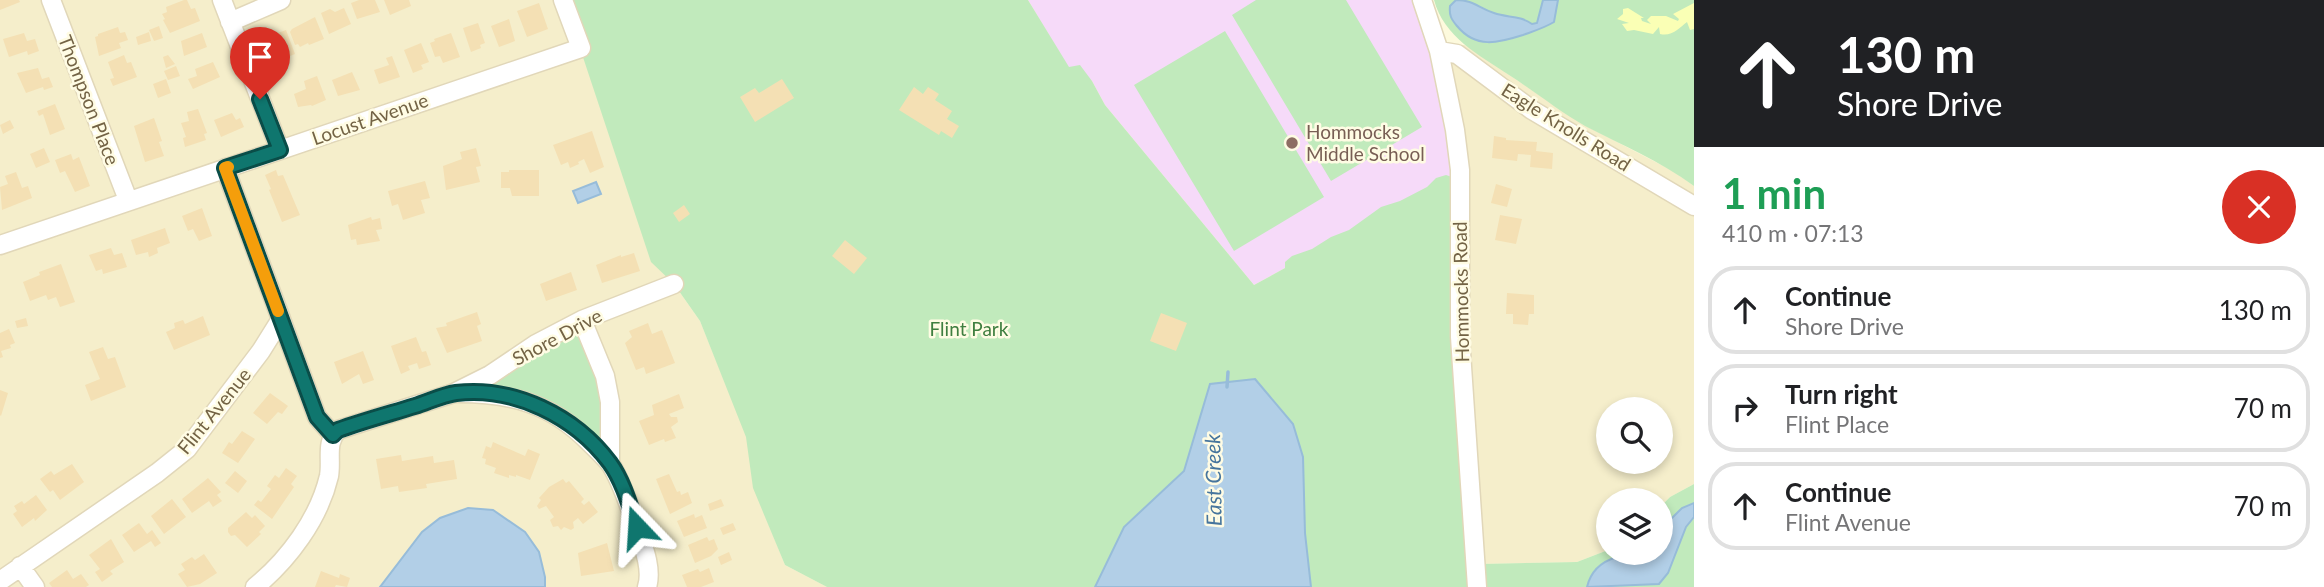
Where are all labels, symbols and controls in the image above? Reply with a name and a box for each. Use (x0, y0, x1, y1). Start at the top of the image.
text: 130 m (1837, 25, 1975, 83)
pin (230, 27, 290, 99)
icon: ahead (1722, 28, 1813, 119)
street label: Thompson Place (54, 32, 125, 168)
icon: arrive (241, 38, 279, 76)
street label: Eagle Knolls Road (1498, 78, 1635, 175)
text: Shore Drive (1837, 84, 2002, 123)
street label: Locust Avenue (309, 88, 431, 149)
place label: Hommocks Middle School (1306, 120, 1425, 165)
marker: Hommocks Middle School (1284, 135, 1300, 151)
text: 1 min (1722, 168, 1826, 218)
button: close (2222, 170, 2296, 244)
text: 410 m · 07:13 (1722, 219, 1864, 247)
street label: Hommocks Road (1448, 221, 1473, 363)
text: Continue (1785, 280, 1891, 312)
icon: ahead (1726, 291, 1764, 329)
text: 130 m (2219, 294, 2292, 326)
street label: Shore Drive (508, 303, 606, 370)
text: Shore Drive (1785, 312, 1904, 340)
park label: Flint Park (930, 317, 1009, 340)
street label: Flint Avenue (172, 363, 255, 458)
text: Turn right (1785, 378, 1898, 410)
icon: right (1726, 389, 1764, 427)
text: 70 m (2234, 392, 2292, 424)
map controls (1596, 397, 1673, 565)
button: search (1596, 397, 1673, 474)
text: Flint Place (1785, 410, 1889, 438)
water label: East Creek (1199, 433, 1226, 526)
text: Continue (1785, 476, 1891, 508)
icon: ahead (1726, 487, 1764, 525)
button: layers (1596, 488, 1673, 565)
position arrow (600, 490, 674, 564)
text: 70 m (2234, 490, 2292, 522)
text: Flint Avenue (1785, 508, 1911, 536)

